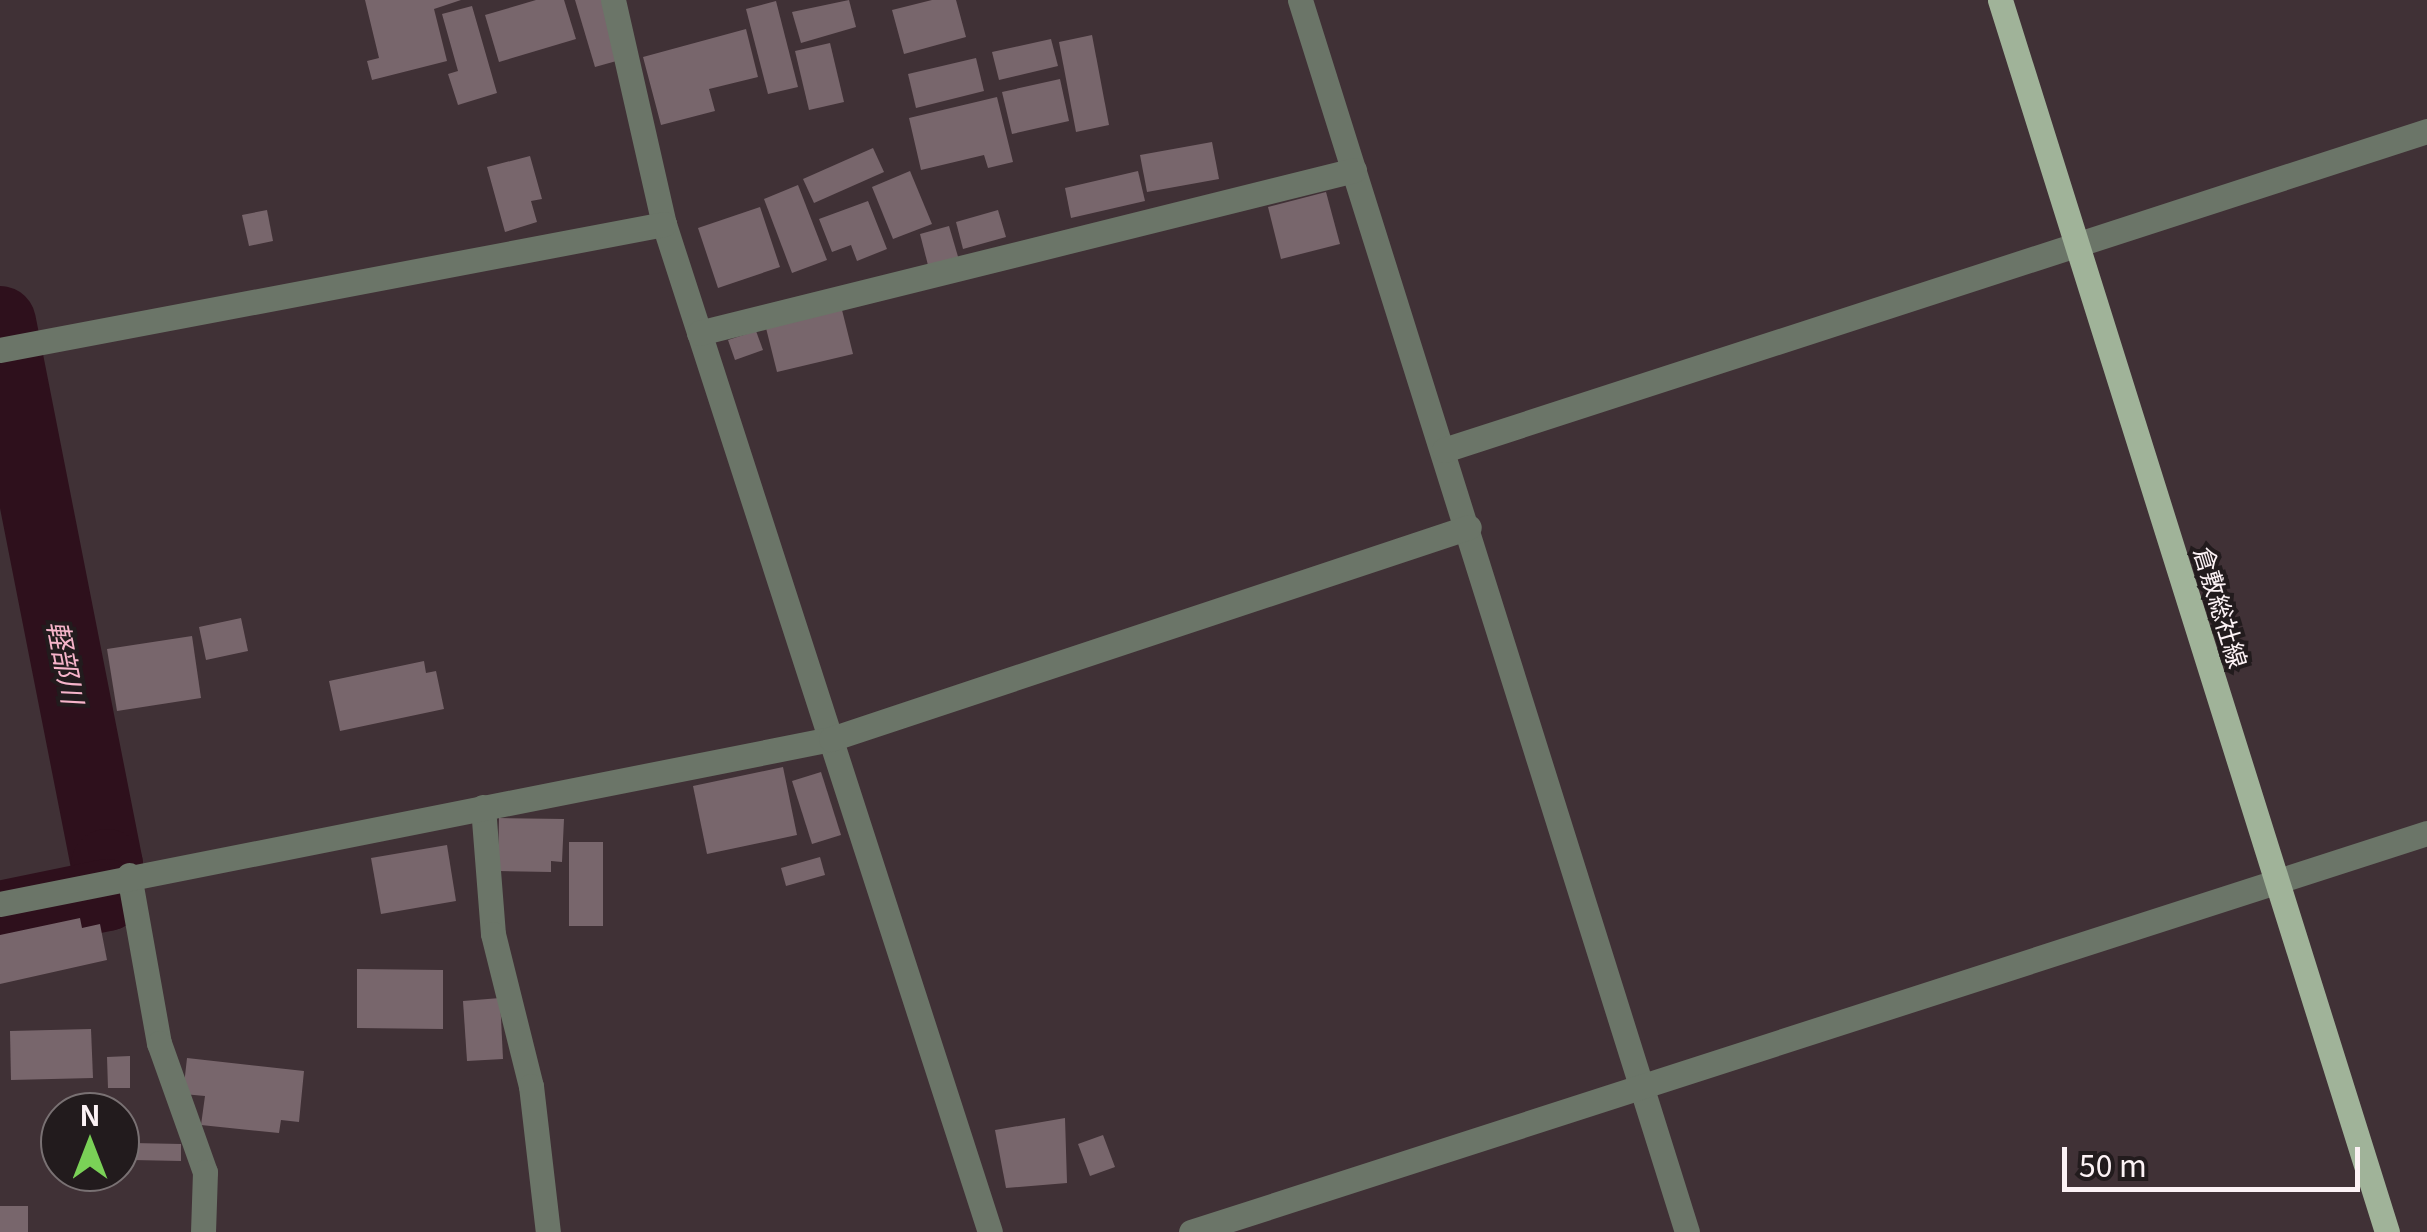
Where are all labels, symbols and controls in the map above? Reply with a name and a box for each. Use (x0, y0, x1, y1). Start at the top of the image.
street label: 倉敷総社線 (2189, 543, 2255, 671)
water label: 軽部川 (42, 618, 92, 706)
north arrow (40, 1092, 140, 1192)
text: N (80, 1094, 100, 1134)
scale bar (2067, 1127, 2364, 1189)
text: 50 m (2079, 1142, 2147, 1186)

